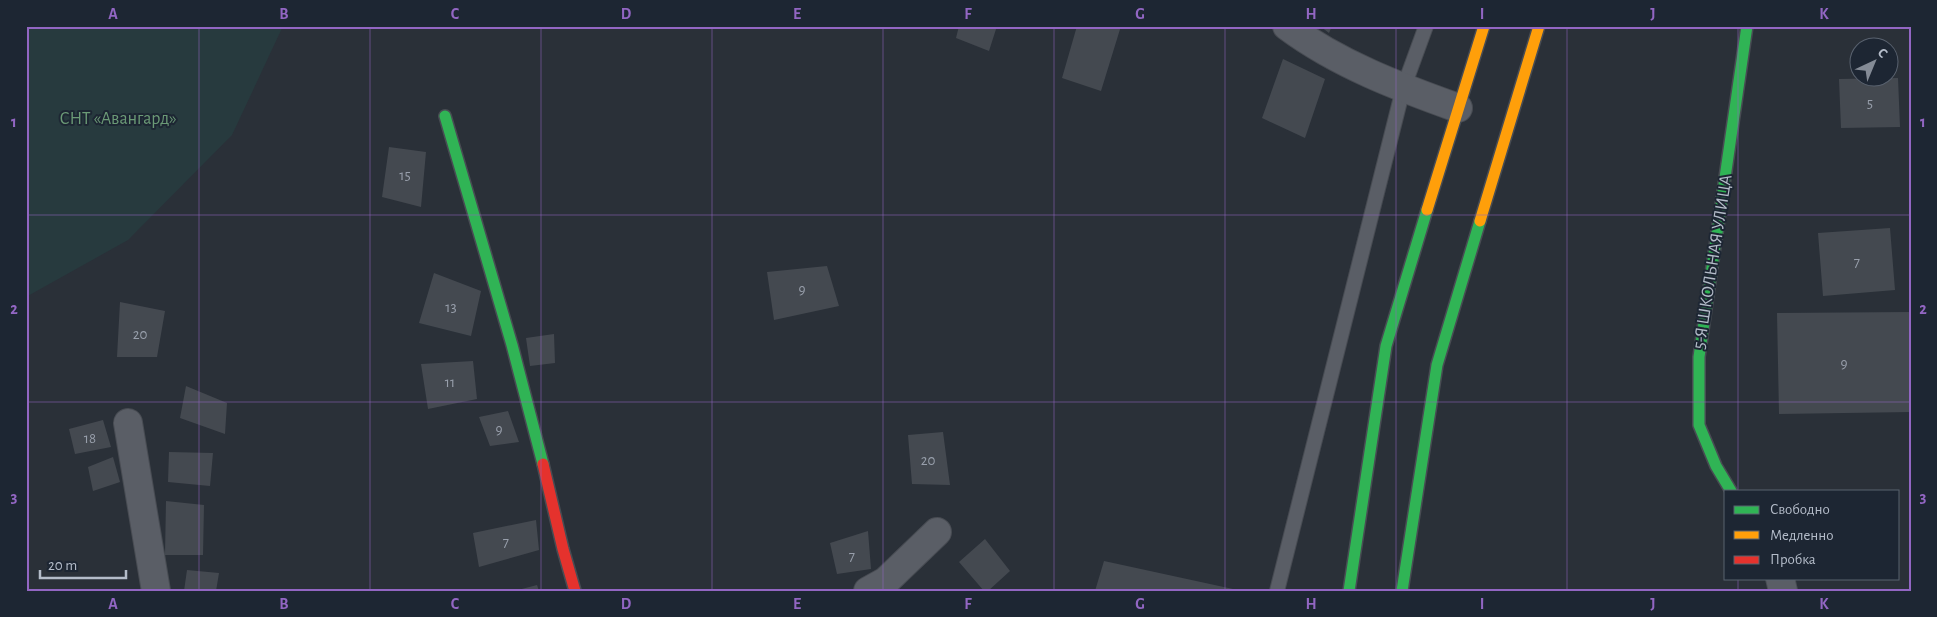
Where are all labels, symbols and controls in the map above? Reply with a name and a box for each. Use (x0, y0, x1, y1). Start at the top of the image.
text: A (108, 6, 118, 22)
text: B (279, 6, 289, 22)
text: C (451, 6, 460, 22)
text: D (621, 6, 632, 22)
text: E (793, 6, 801, 22)
text: F (964, 6, 972, 22)
text: G (1135, 6, 1145, 22)
text: H (1305, 6, 1317, 22)
text: I (1480, 6, 1484, 22)
text: J (1650, 6, 1656, 22)
text: K (1819, 6, 1829, 22)
north arrow (1850, 38, 1900, 88)
text: С (1875, 46, 1890, 61)
house number: 5 (1867, 96, 1873, 111)
park label: СНТ «Авангард» (59, 110, 177, 128)
text: 1 (11, 114, 17, 130)
text: 1 (1920, 114, 1926, 130)
house number: 15 (399, 168, 411, 183)
street label: 5-Я ШКОЛЬНАЯ УЛИЦА (1690, 173, 1736, 351)
house number: 7 (1854, 255, 1860, 270)
house number: 9 (798, 282, 806, 297)
house number: 13 (445, 300, 457, 315)
text: 2 (10, 301, 18, 317)
text: 2 (1919, 301, 1927, 317)
house number: 20 (133, 327, 147, 342)
house number: 9 (1840, 356, 1848, 371)
house number: 11 (445, 375, 455, 390)
house number: 9 (495, 422, 503, 437)
house number: 18 (84, 431, 96, 446)
house number: 20 (921, 453, 935, 468)
text: 3 (11, 489, 18, 505)
text: 3 (1920, 489, 1927, 505)
legend (1724, 490, 1900, 580)
text: Свободно (1770, 502, 1830, 517)
text: Медленно (1770, 528, 1834, 543)
house number: 7 (503, 535, 509, 550)
scale bar (40, 547, 126, 579)
house number: 7 (849, 549, 855, 564)
text: Пробка (1770, 552, 1816, 567)
text: 20 m (48, 558, 77, 573)
text: A (108, 596, 118, 612)
text: B (279, 596, 289, 612)
text: C (451, 596, 460, 612)
text: D (621, 596, 632, 612)
text: E (793, 596, 801, 612)
text: F (964, 596, 972, 612)
text: G (1135, 596, 1145, 612)
text: H (1305, 596, 1317, 612)
text: I (1480, 596, 1484, 612)
text: J (1650, 596, 1656, 612)
text: K (1819, 596, 1829, 612)

